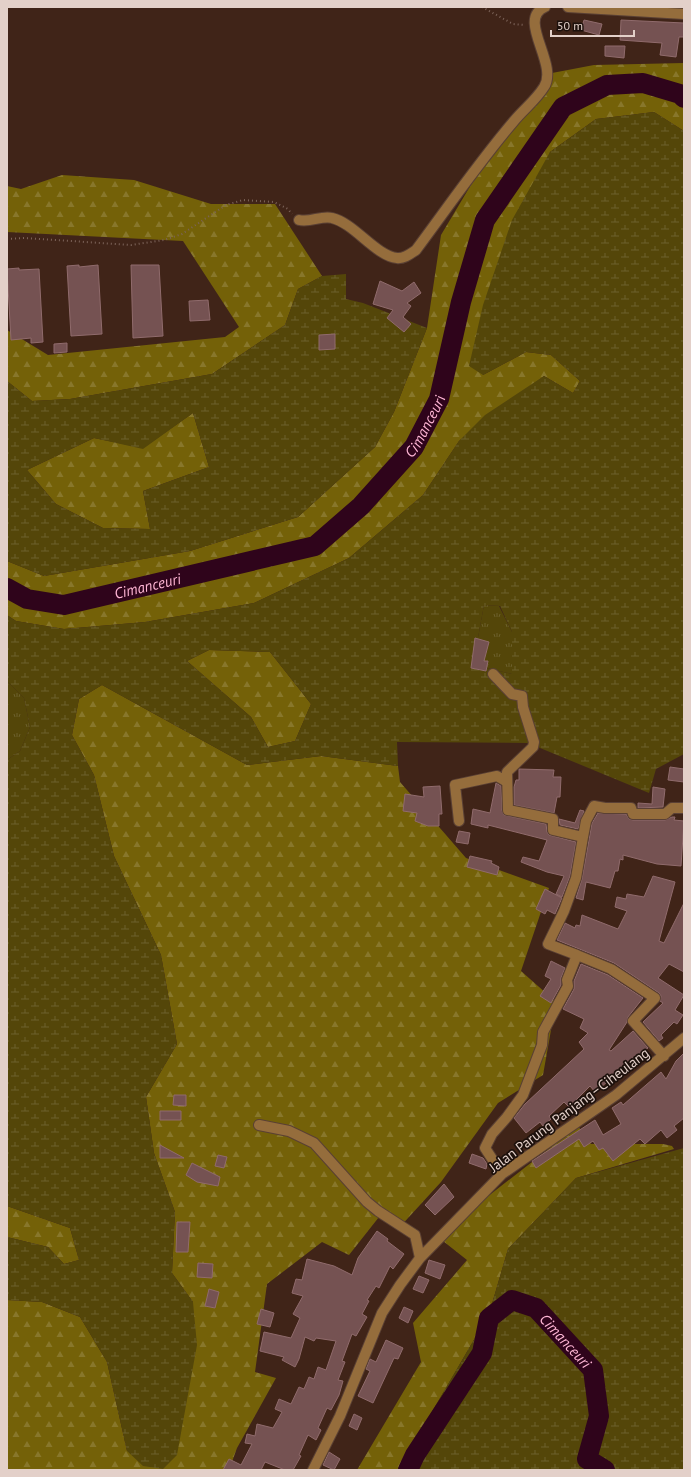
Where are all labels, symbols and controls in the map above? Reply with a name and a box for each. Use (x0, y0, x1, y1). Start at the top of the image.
scale bar (551, 12, 634, 38)
text: 50 m (557, 18, 583, 33)
water label: Cimanceuri (400, 393, 449, 461)
water label: Cimanceuri (112, 568, 184, 602)
street label: Jalan Parung Panjang–Ciheulang (484, 1044, 653, 1177)
water label: Cimanceuri (536, 1309, 597, 1373)

